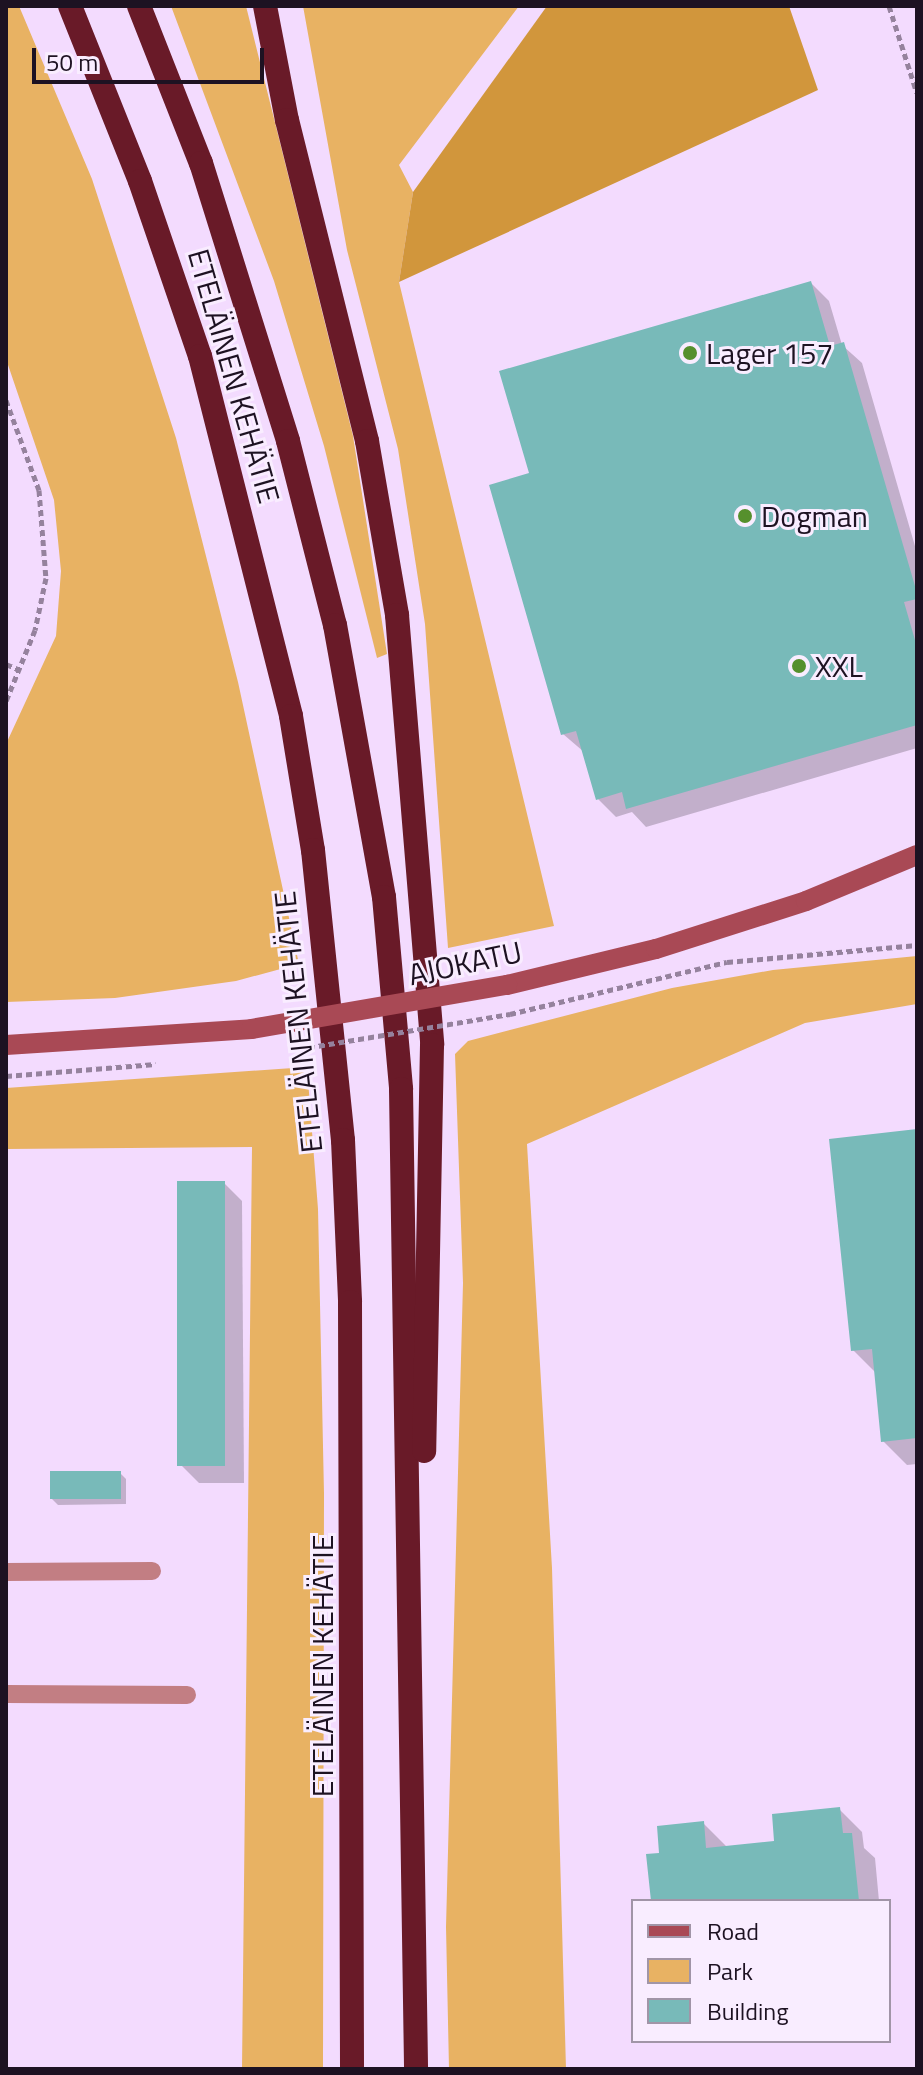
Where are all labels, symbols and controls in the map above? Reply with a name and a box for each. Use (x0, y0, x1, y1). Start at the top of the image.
scale bar (36, 32, 268, 82)
text: 50 m (46, 44, 98, 80)
street label: ETELÄINEN KEHÄTIE (181, 245, 287, 507)
place label: Lager 157 (706, 335, 833, 371)
marker: Lager 157 (681, 344, 699, 362)
place label: Dogman (761, 498, 868, 534)
marker: Dogman (736, 507, 754, 525)
place label: XXL (815, 648, 863, 684)
marker: XXL (790, 657, 808, 675)
street label: ETELÄINEN KEHÄTIE (266, 890, 330, 1154)
street label: AJOKATU (405, 933, 525, 993)
street label: ETELÄINEN KEHÄTIE (304, 1535, 340, 1797)
legend (631, 1899, 891, 2043)
text: Road (707, 1913, 759, 1949)
text: Park (707, 1953, 753, 1989)
text: Building (707, 1993, 789, 2029)

